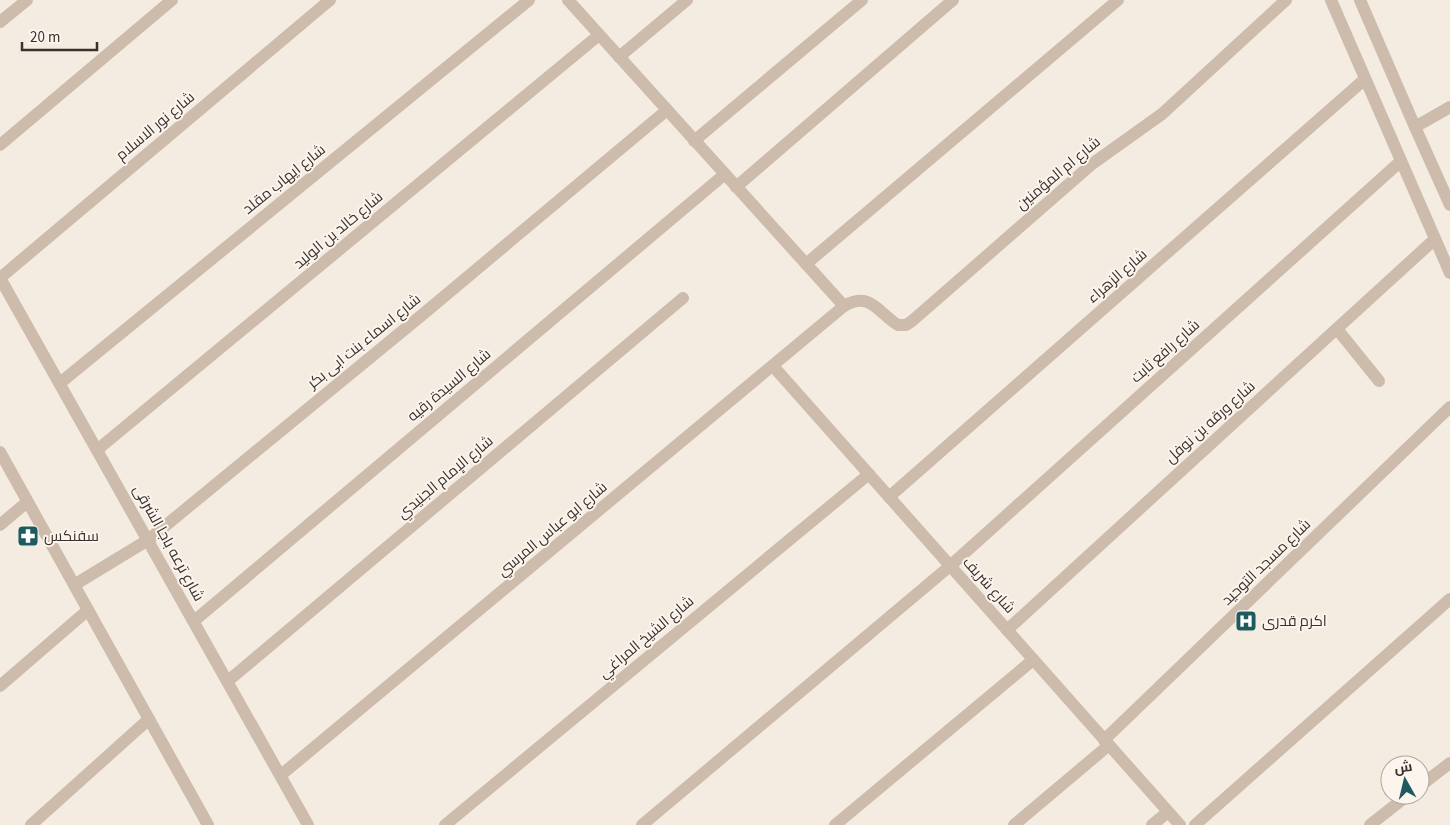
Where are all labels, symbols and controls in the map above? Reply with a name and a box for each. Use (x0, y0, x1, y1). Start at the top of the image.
scale bar (22, 20, 98, 52)
text: 20 m (30, 27, 60, 48)
street label: شارع نور الاسلام (111, 87, 199, 166)
street label: شارع ام المؤمنين (1012, 132, 1105, 215)
street label: شارع ايهاب مقلد (238, 139, 330, 219)
street label: شارع خالد بن الوليد (289, 187, 388, 274)
street label: شارع الزهراء (1083, 244, 1152, 308)
street label: شارع اسماء بنت ابى بكر (302, 289, 426, 394)
street label: شارع رافع ثابت (1126, 315, 1204, 388)
street label: شارع السيدة رقيه (403, 344, 496, 427)
street label: شارع ورقه بن نوفل (1161, 376, 1260, 469)
street label: شارع الإمام الجنيدي (393, 431, 499, 525)
street label: شارع ابو عباس المرسي (493, 477, 612, 582)
street label: شارع ترعه باجا الشرقى (128, 481, 209, 605)
street label: شارع مسجد التوحيد (1217, 514, 1316, 610)
pharmacy icon: سفنكس (16, 524, 40, 548)
place label: سفنكس (44, 526, 99, 547)
street label: شارع شريف (957, 552, 1020, 618)
street label: شارع الشيخ المراغي (594, 591, 699, 684)
hospital icon: اكرم قدرى (1234, 609, 1258, 633)
place label: اكرم قدرى (1262, 611, 1327, 632)
north arrow (1380, 755, 1430, 805)
text: ش (1393, 757, 1414, 779)

